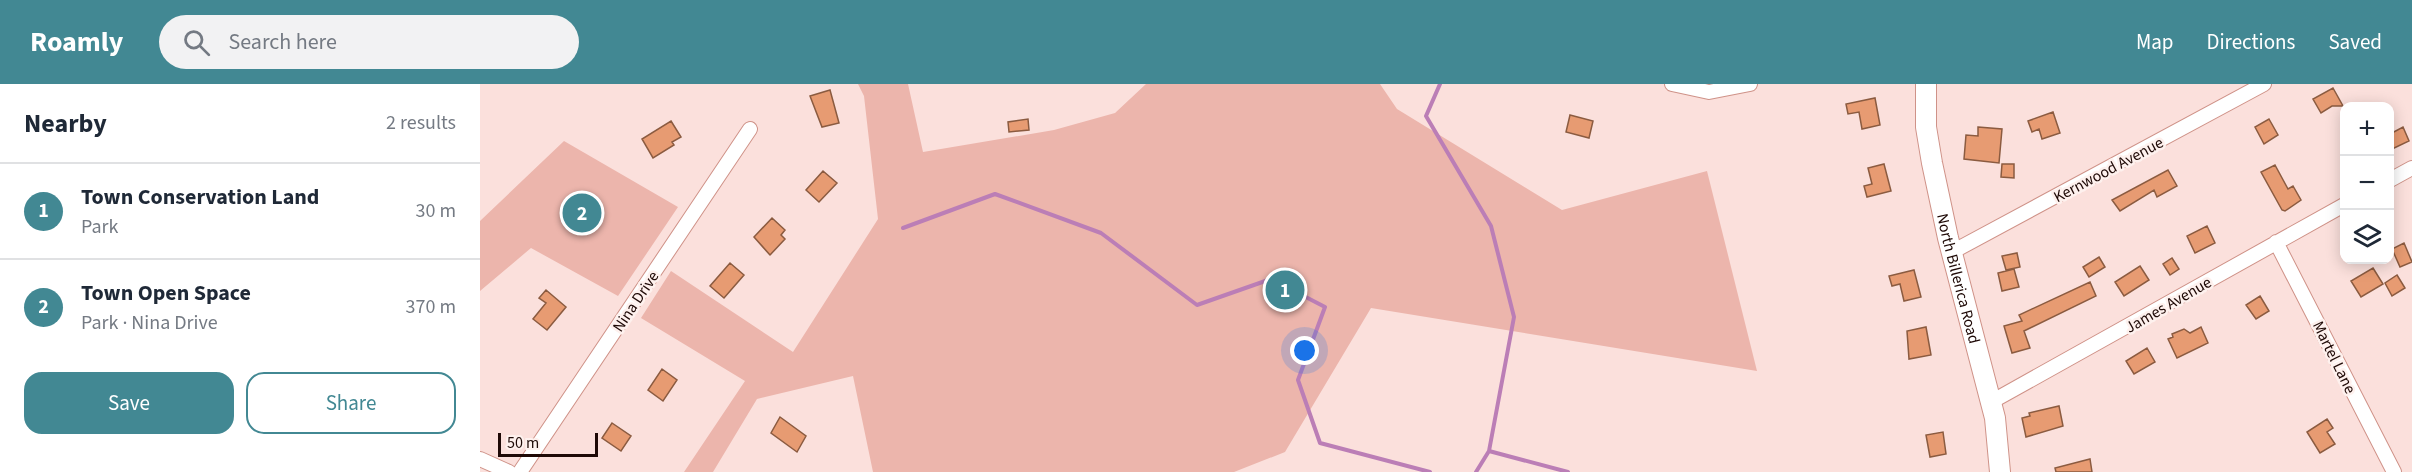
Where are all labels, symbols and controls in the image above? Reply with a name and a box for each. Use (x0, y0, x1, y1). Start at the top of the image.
search box (159, 15, 579, 69)
text: Roamly (30, 22, 123, 62)
icon: search (180, 26, 213, 59)
text: Search here (228, 26, 337, 58)
text: Map (2136, 27, 2174, 57)
text: Directions (2207, 27, 2295, 57)
text: Saved (2328, 27, 2382, 57)
map controls (2340, 102, 2394, 264)
button: + (2340, 102, 2394, 156)
text: Nearby (24, 105, 107, 142)
text: 2 results (386, 109, 456, 137)
street label: Kernwood Avenue (2050, 132, 2167, 208)
button: − (2340, 156, 2394, 210)
text: Town Conservation Land (81, 181, 319, 213)
pin: 2 (562, 190, 602, 236)
text: 1 (38, 197, 49, 225)
text: 30 m (416, 197, 456, 225)
button: layers (2340, 210, 2394, 264)
street label: North Billerica Road (1931, 211, 1985, 346)
text: Park (81, 213, 118, 241)
street label: Nina Drive (607, 267, 664, 336)
pin: 1 (1266, 268, 1304, 312)
street label: James Avenue (2121, 271, 2216, 338)
text: Town Open Space (81, 277, 251, 309)
text: 2 (38, 293, 49, 321)
text: 370 m (406, 293, 456, 321)
text: Park · Nina Drive (81, 309, 218, 337)
street label: Martel Lane (2307, 317, 2361, 397)
your location (1290, 336, 1319, 365)
button: Save (24, 372, 234, 434)
button: Share (246, 372, 456, 434)
scale bar (498, 430, 598, 458)
text: 50 m (507, 432, 539, 454)

